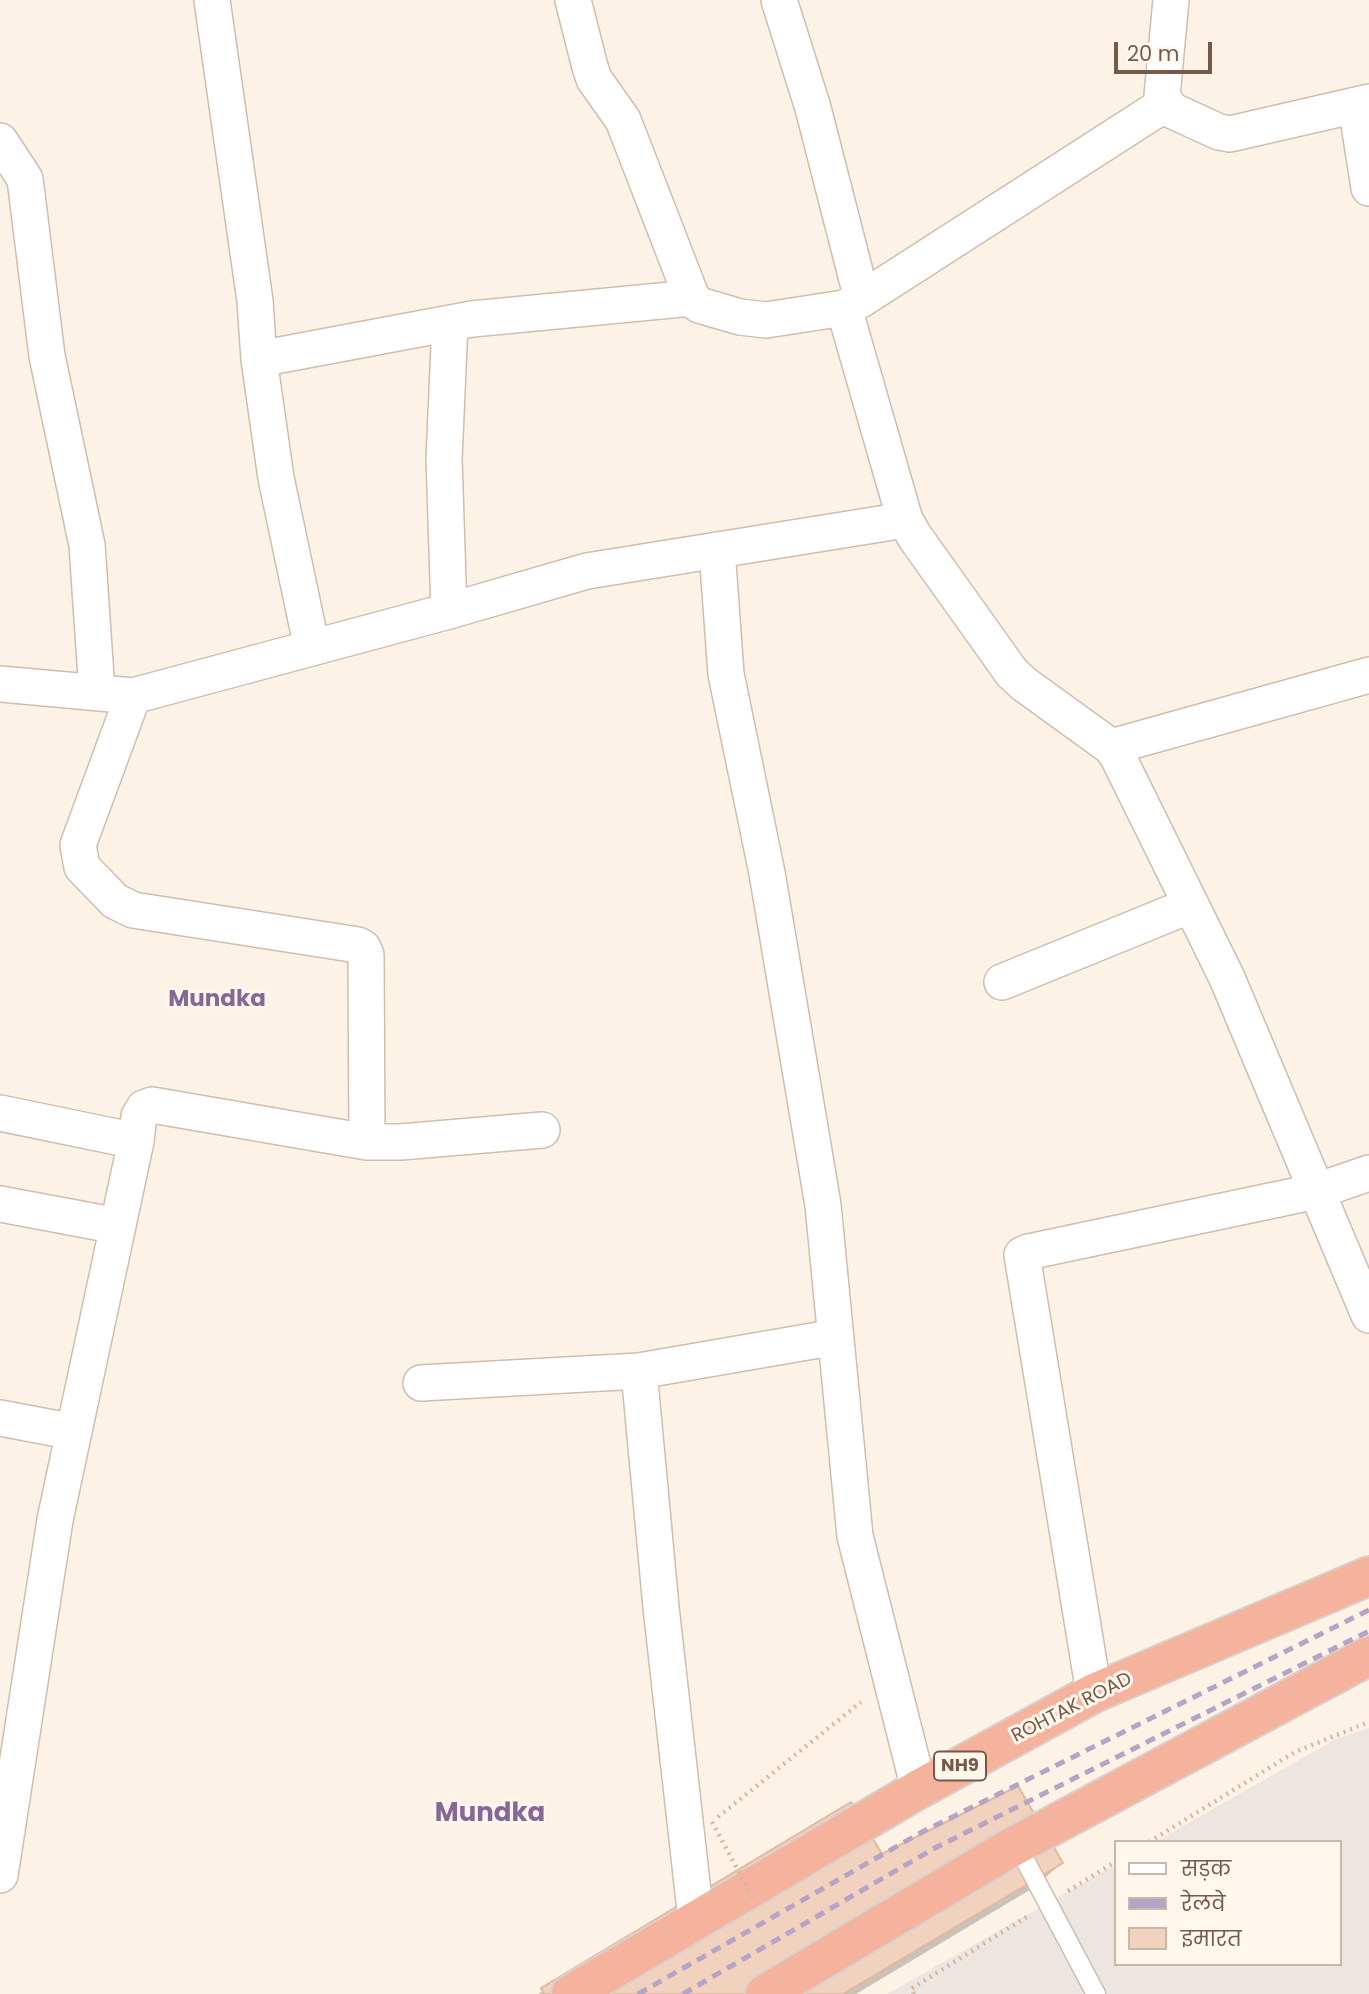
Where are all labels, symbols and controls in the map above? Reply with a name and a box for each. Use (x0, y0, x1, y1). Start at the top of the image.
scale bar (1117, 28, 1215, 72)
text: 20 m (1127, 39, 1180, 68)
district label: Mundka (168, 986, 266, 1014)
street label: ROHTAK ROAD (1008, 1668, 1136, 1748)
road number: NH9 (934, 1751, 986, 1780)
district label: Mundka (435, 1798, 545, 1830)
legend (1114, 1840, 1341, 1966)
text: सड़क (1181, 1854, 1231, 1883)
text: रेलवे (1181, 1889, 1225, 1918)
text: इमारत (1181, 1924, 1242, 1953)

